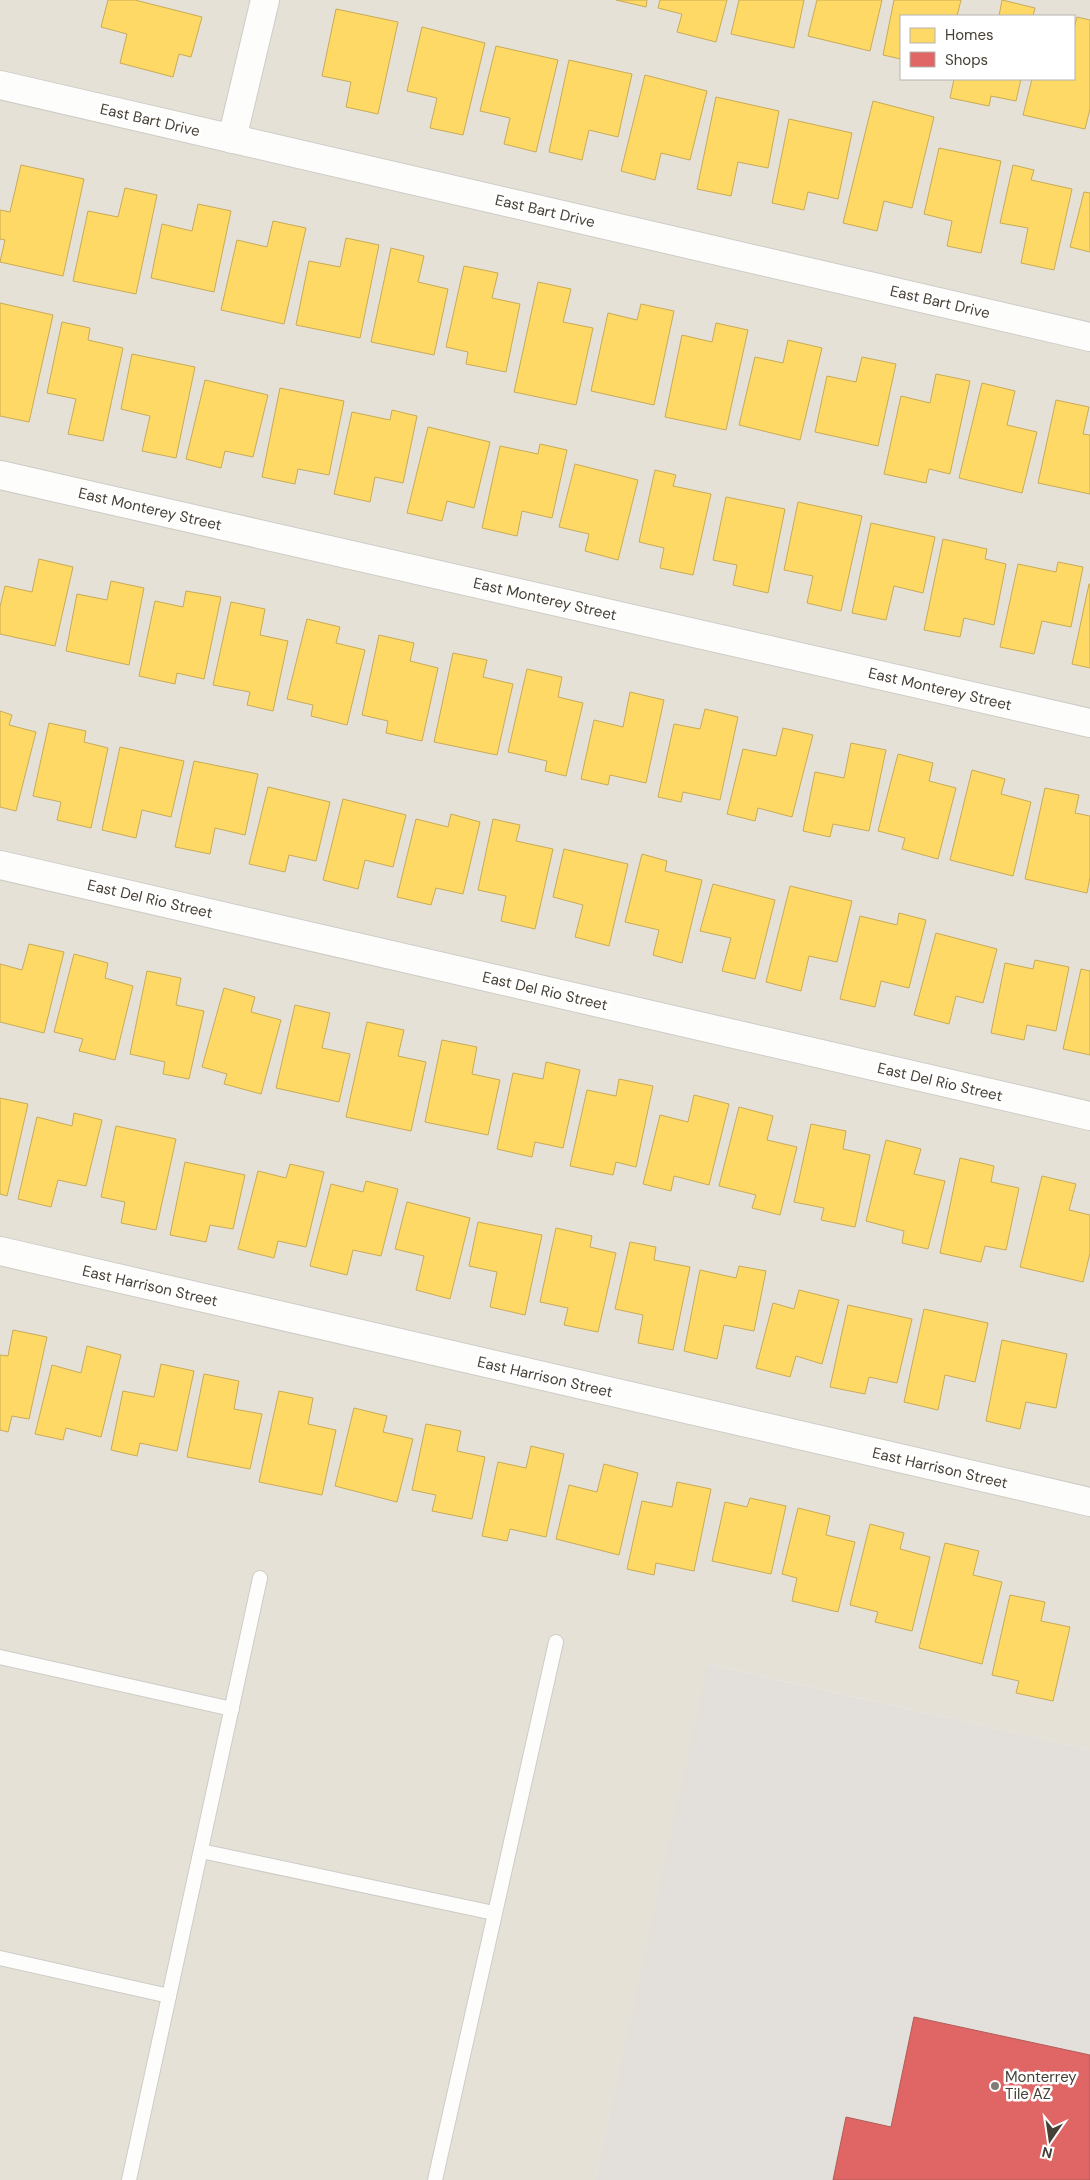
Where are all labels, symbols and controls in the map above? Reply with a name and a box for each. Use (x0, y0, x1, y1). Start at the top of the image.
legend (900, 15, 1075, 80)
text: Homes (945, 25, 994, 45)
text: Shops (945, 50, 988, 70)
street label: East Bart Drive (98, 99, 202, 141)
street label: East Bart Drive (493, 190, 597, 232)
street label: East Bart Drive (888, 281, 992, 323)
street label: East Monterey Street (76, 483, 224, 535)
street label: East Monterey Street (471, 573, 619, 625)
street label: East Monterey Street (866, 663, 1014, 715)
street label: East Del Rio Street (85, 875, 215, 923)
street label: East Del Rio Street (480, 967, 610, 1015)
street label: East Del Rio Street (875, 1058, 1005, 1106)
street label: East Harrison Street (80, 1261, 220, 1311)
street label: East Harrison Street (475, 1352, 615, 1402)
street label: East Harrison Street (870, 1443, 1010, 1493)
place label: Monterrey Tile AZ (1005, 2067, 1077, 2104)
marker: Monterrey Tile AZ (989, 2080, 1001, 2092)
north arrow (1025, 2115, 1075, 2165)
text: N (1040, 2143, 1054, 2163)

